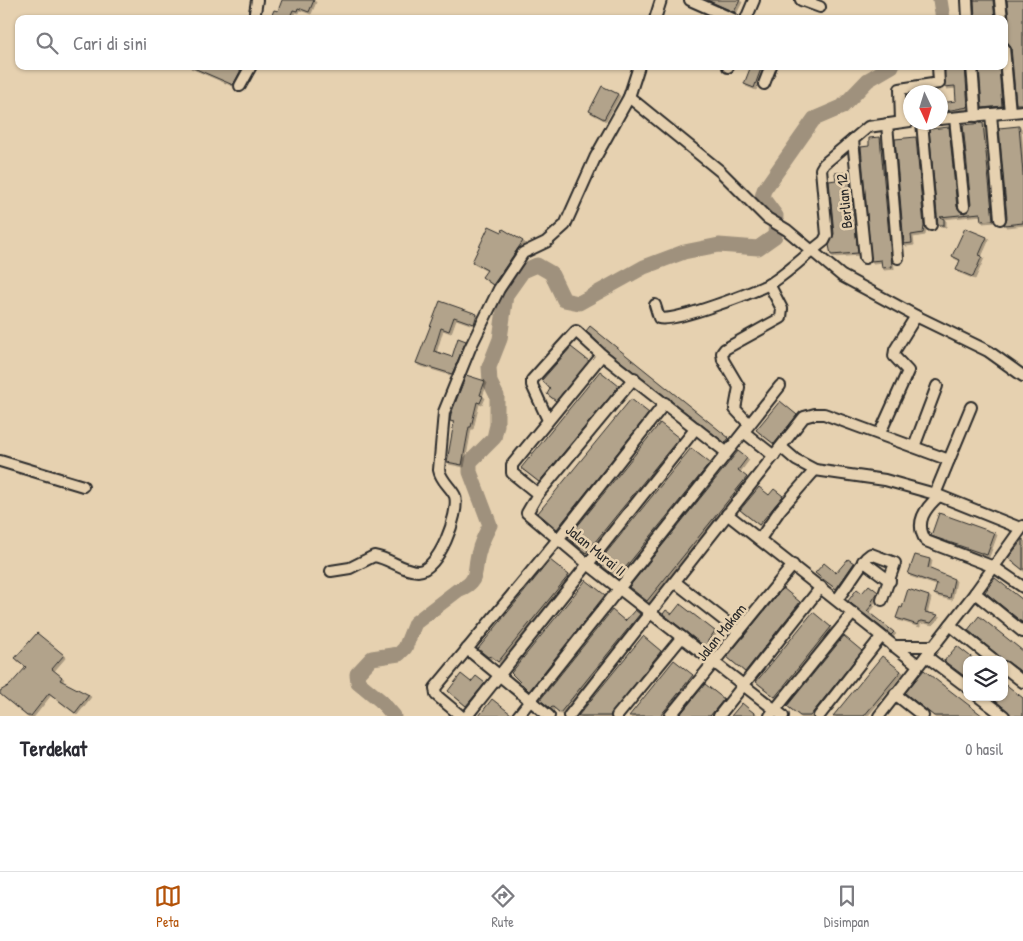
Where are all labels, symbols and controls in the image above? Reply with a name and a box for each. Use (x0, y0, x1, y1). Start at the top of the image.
search box (15, 15, 1008, 70)
icon: search (33, 29, 61, 57)
text: Cari di sini (73, 30, 147, 56)
north arrow (903, 85, 948, 130)
street label: Berlian 12 (831, 172, 857, 230)
street label: Jalan Murai II (561, 519, 631, 581)
street label: Jalan Makam (691, 599, 751, 665)
map controls (963, 656, 1008, 701)
button: layers (963, 656, 1008, 701)
text: Terdekat (20, 734, 87, 763)
text: 0 hasil (965, 738, 1003, 760)
tab: Peta (154, 882, 182, 931)
tab: Rute (489, 882, 517, 931)
tab: Disimpan (824, 882, 869, 931)

